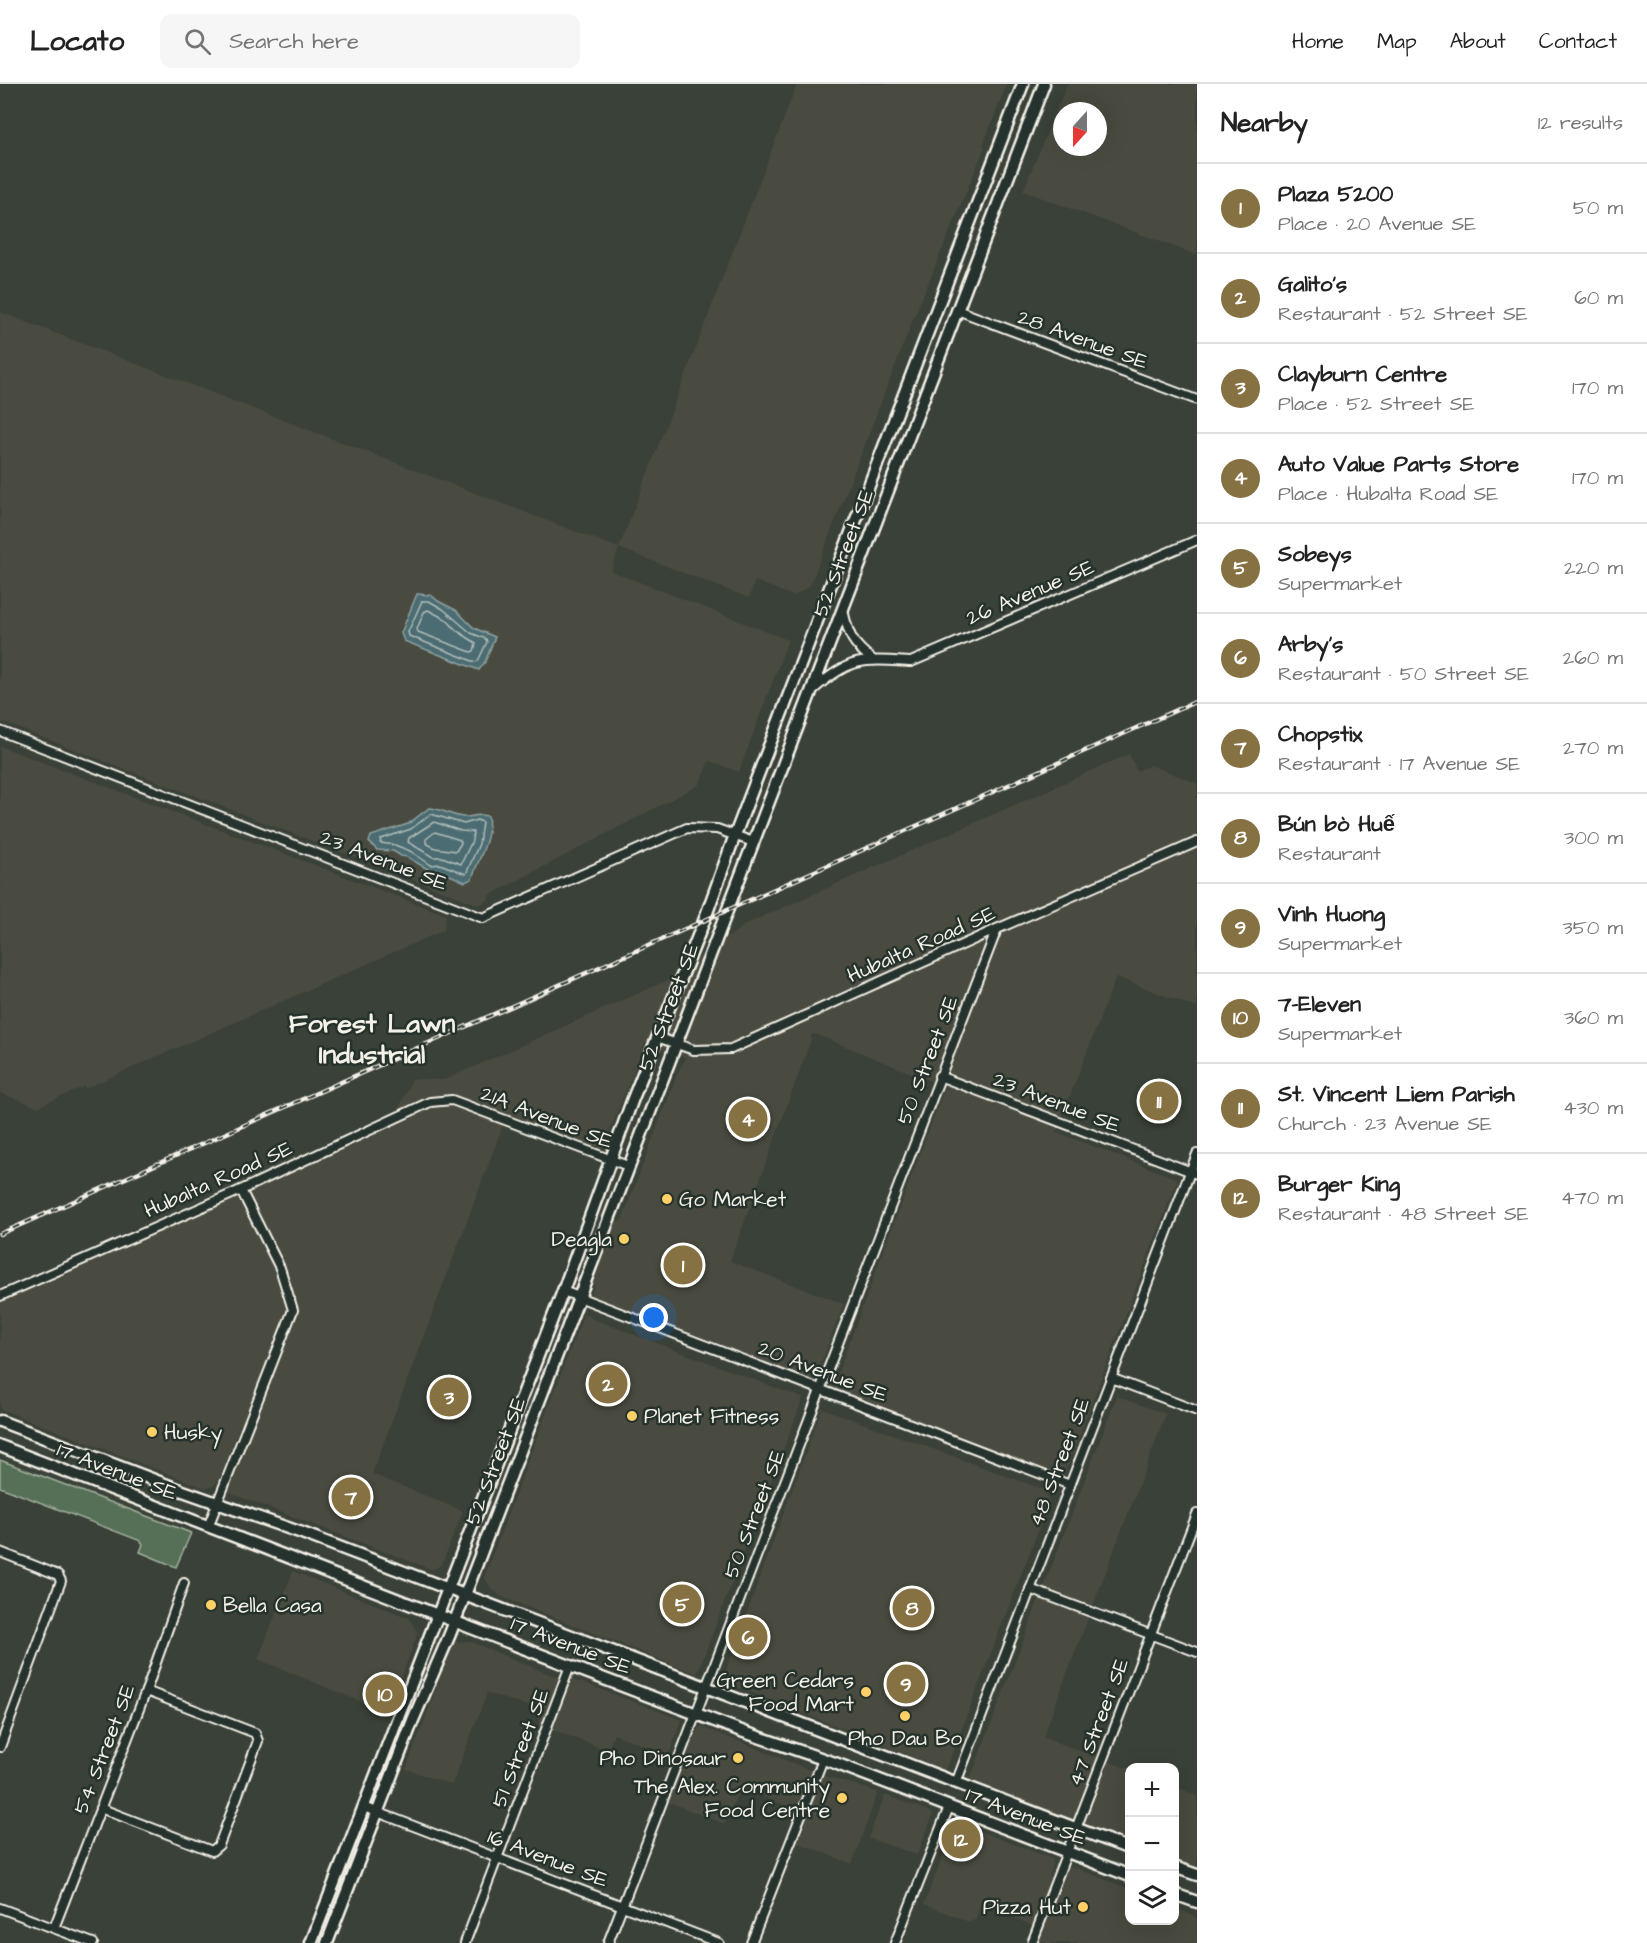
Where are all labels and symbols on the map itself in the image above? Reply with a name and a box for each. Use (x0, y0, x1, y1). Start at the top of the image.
north arrow (1053, 102, 1107, 156)
street label: 28 Avenue SE (1014, 302, 1153, 377)
street label: 52 Street SE (806, 485, 881, 621)
street label: 26 Avenue SE (962, 552, 1099, 632)
street label: 23 Avenue SE (316, 823, 452, 898)
street label: Hubalta Road SE (843, 899, 1000, 990)
street label: 52 Street SE (631, 939, 706, 1075)
street label: 50 Street SE (890, 991, 966, 1129)
district label: Forest Lawn Industrial (289, 1005, 456, 1074)
street label: 23 Avenue SE (989, 1065, 1125, 1140)
pin: 11 (1140, 1078, 1178, 1124)
street label: 21A Avenue SE (477, 1079, 617, 1156)
pin: 4 (728, 1096, 768, 1142)
street label: Hubalta Road SE (140, 1134, 297, 1225)
place label: Go Market (679, 1185, 787, 1214)
marker: Go Market (660, 1192, 674, 1206)
place label: Deagla (552, 1225, 612, 1256)
marker: Deagla (617, 1232, 631, 1246)
pin: 1 (664, 1242, 702, 1288)
your location (639, 1303, 668, 1332)
street label: 20 Avenue SE (754, 1334, 892, 1410)
pin: 2 (588, 1362, 628, 1406)
pin: 3 (430, 1374, 468, 1420)
street label: 52 Street SE (458, 1393, 533, 1529)
street label: 48 Street SE (1022, 1393, 1097, 1531)
place label: Planet Fitness (644, 1402, 779, 1431)
marker: Planet Fitness (625, 1409, 639, 1423)
place label: Husky (164, 1418, 223, 1449)
marker: Husky (145, 1425, 159, 1439)
street label: 17 Avenue SE (53, 1435, 182, 1508)
street label: 50 Street SE (717, 1445, 793, 1583)
pin: 7 (332, 1474, 370, 1520)
pin: 5 (662, 1582, 702, 1627)
pin: 8 (892, 1586, 932, 1630)
place label: Bella Casa (223, 1591, 322, 1620)
marker: Bella Casa (204, 1598, 218, 1612)
street label: 17 Avenue SE (507, 1609, 636, 1682)
pin: 6 (728, 1614, 768, 1660)
street label: 47 Street SE (1061, 1654, 1136, 1790)
pin: 9 (886, 1662, 926, 1706)
place label: Green Cedars Food Mart (716, 1666, 854, 1719)
pin: 10 (366, 1672, 404, 1716)
street label: 54 Street SE (66, 1680, 143, 1818)
street label: 51 Street SE (485, 1684, 557, 1812)
marker: Green Cedars Food Mart (859, 1685, 873, 1699)
marker: Pho Dau Bo (898, 1709, 912, 1723)
place label: Pho Dau Bo (848, 1724, 962, 1753)
place label: Pho Dinosaur (599, 1744, 726, 1773)
marker: Pho Dinosaur (731, 1751, 745, 1765)
place label: The Alex. Community Food Centre (634, 1772, 830, 1825)
street label: 17 Avenue SE (962, 1780, 1091, 1853)
marker: The Alex. Community Food Centre (835, 1791, 849, 1805)
pin: 12 (942, 1816, 980, 1862)
street label: 16 Avenue SE (483, 1822, 613, 1895)
place label: Pizza Hut (983, 1893, 1072, 1922)
marker: Pizza Hut (1076, 1900, 1090, 1914)

